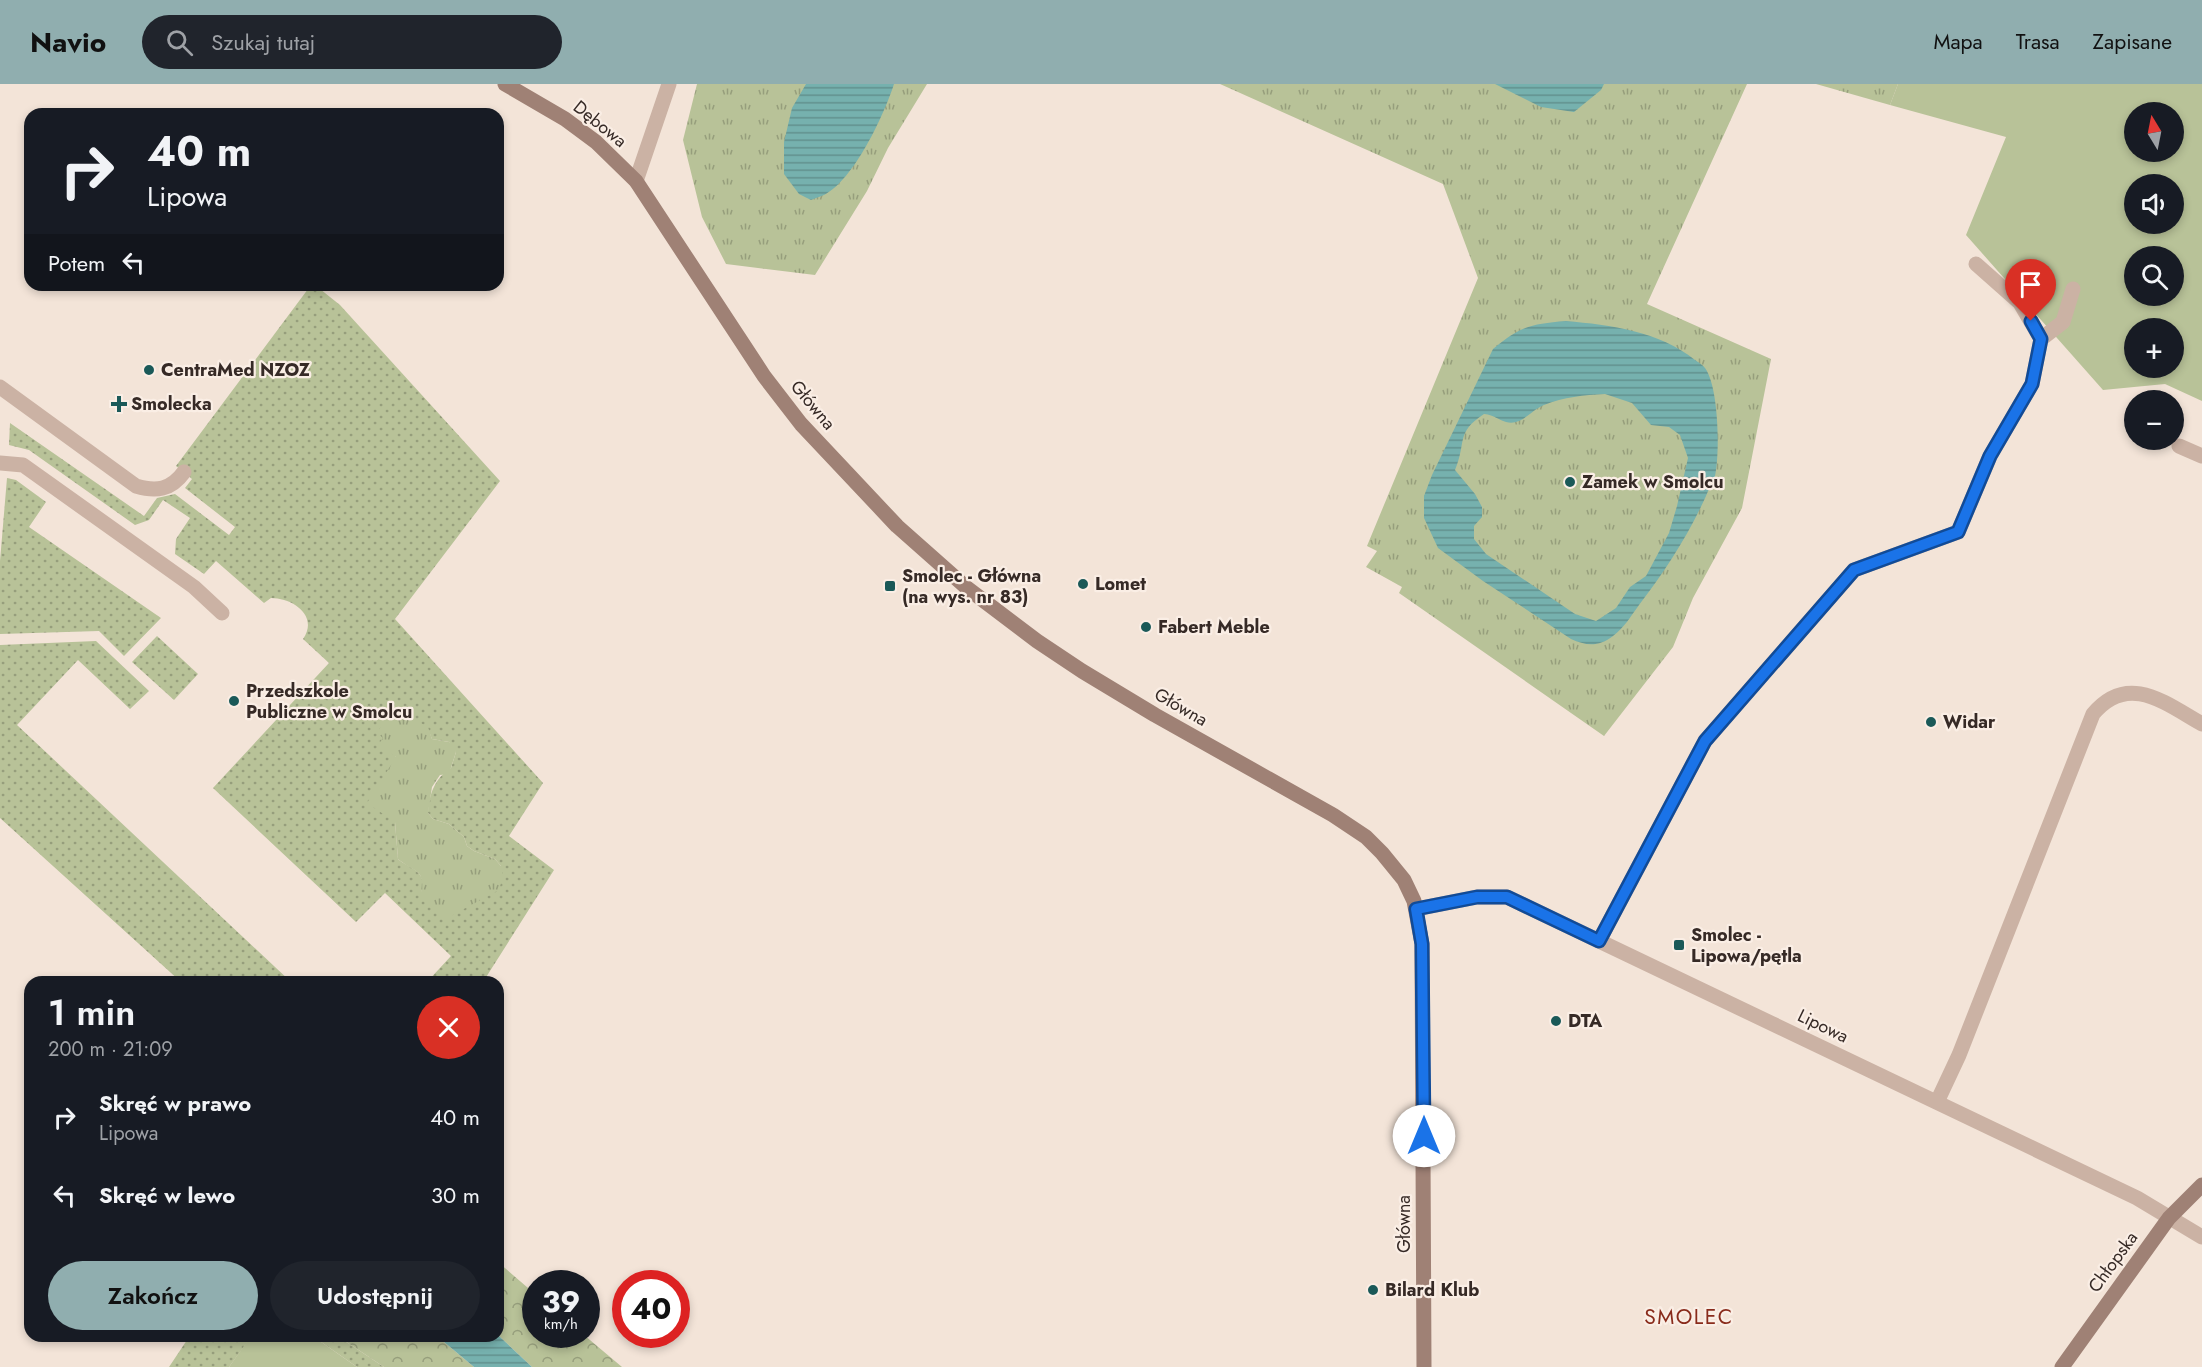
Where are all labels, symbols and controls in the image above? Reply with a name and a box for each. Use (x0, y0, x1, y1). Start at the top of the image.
search box (142, 15, 562, 69)
text: Navio (30, 22, 106, 63)
icon: search (163, 26, 196, 59)
text: Szukaj tutaj (211, 26, 315, 58)
text: Mapa (1933, 27, 1983, 57)
text: Trasa (2016, 27, 2060, 57)
text: Zapisane (2093, 27, 2172, 57)
street label: Dębowa (568, 94, 632, 154)
north arrow (2124, 102, 2184, 162)
map controls (2124, 102, 2184, 450)
text: 40 m (147, 121, 251, 182)
icon: right (48, 132, 126, 210)
button: sound (2124, 174, 2184, 234)
text: Lipowa (147, 177, 227, 216)
icon: left (117, 246, 150, 279)
button: search (2124, 246, 2184, 306)
text: Potem (48, 247, 105, 279)
pin (2005, 259, 2056, 321)
icon: arrive (2014, 268, 2047, 301)
button: + (2124, 318, 2184, 378)
place label: CentraMed NZOZ (161, 357, 310, 383)
marker: CentraMed NZOZ (142, 363, 156, 377)
street label: Główna (784, 374, 842, 436)
button: − (2124, 390, 2184, 450)
place label: Smolecka (131, 391, 212, 417)
marker: Smolecka (112, 397, 126, 411)
place label: Zamek w Smolcu (1582, 469, 1724, 495)
marker: Zamek w Smolcu (1563, 475, 1577, 489)
place label: Smolec - Główna (na wys. nr 83) (902, 563, 1041, 610)
place label: Lomet (1095, 571, 1146, 597)
marker: Lomet (1076, 577, 1090, 591)
marker: Smolec - Główna (na wys. nr 83) (883, 579, 897, 593)
place label: Fabert Meble (1158, 614, 1270, 640)
marker: Fabert Meble (1139, 620, 1153, 634)
place label: Przedszkole Publiczne w Smolcu (246, 678, 412, 725)
street label: Główna (1149, 681, 1213, 733)
marker: Przedszkole Publiczne w Smolcu (227, 694, 241, 708)
place label: Widar (1943, 709, 1996, 735)
marker: Widar (1924, 715, 1938, 729)
place label: Smolec - Lipowa/pętla (1691, 922, 1802, 969)
marker: Smolec - Lipowa/pętla (1672, 938, 1686, 952)
text: 1 min (48, 986, 135, 1038)
button: close (417, 996, 480, 1059)
street label: Lipowa (1793, 1003, 1853, 1049)
place label: DTA (1568, 1008, 1603, 1034)
marker: DTA (1549, 1014, 1563, 1028)
text: 200 m · 21:09 (48, 1035, 173, 1064)
text: Skręć w prawo (99, 1087, 251, 1119)
icon: right (48, 1101, 81, 1134)
text: 40 m (430, 1101, 480, 1133)
position arrow (1392, 1104, 1456, 1168)
text: Lipowa (99, 1119, 158, 1148)
icon: left (48, 1179, 81, 1212)
text: Skręć w lewo (99, 1179, 235, 1211)
text: 30 m (431, 1179, 480, 1211)
street label: Główna (1391, 1195, 1417, 1253)
street label: Chłopska (2082, 1226, 2144, 1298)
button: Zakończ (48, 1261, 258, 1330)
button: Udostępnij (270, 1261, 480, 1330)
speed limit sign: 40 (612, 1270, 690, 1348)
place label: Bilard Klub (1385, 1277, 1479, 1303)
text: 39 (542, 1280, 580, 1323)
marker: Bilard Klub (1366, 1283, 1380, 1297)
district label: SMOLEC (1644, 1302, 1734, 1332)
text: km/h (544, 1313, 578, 1335)

